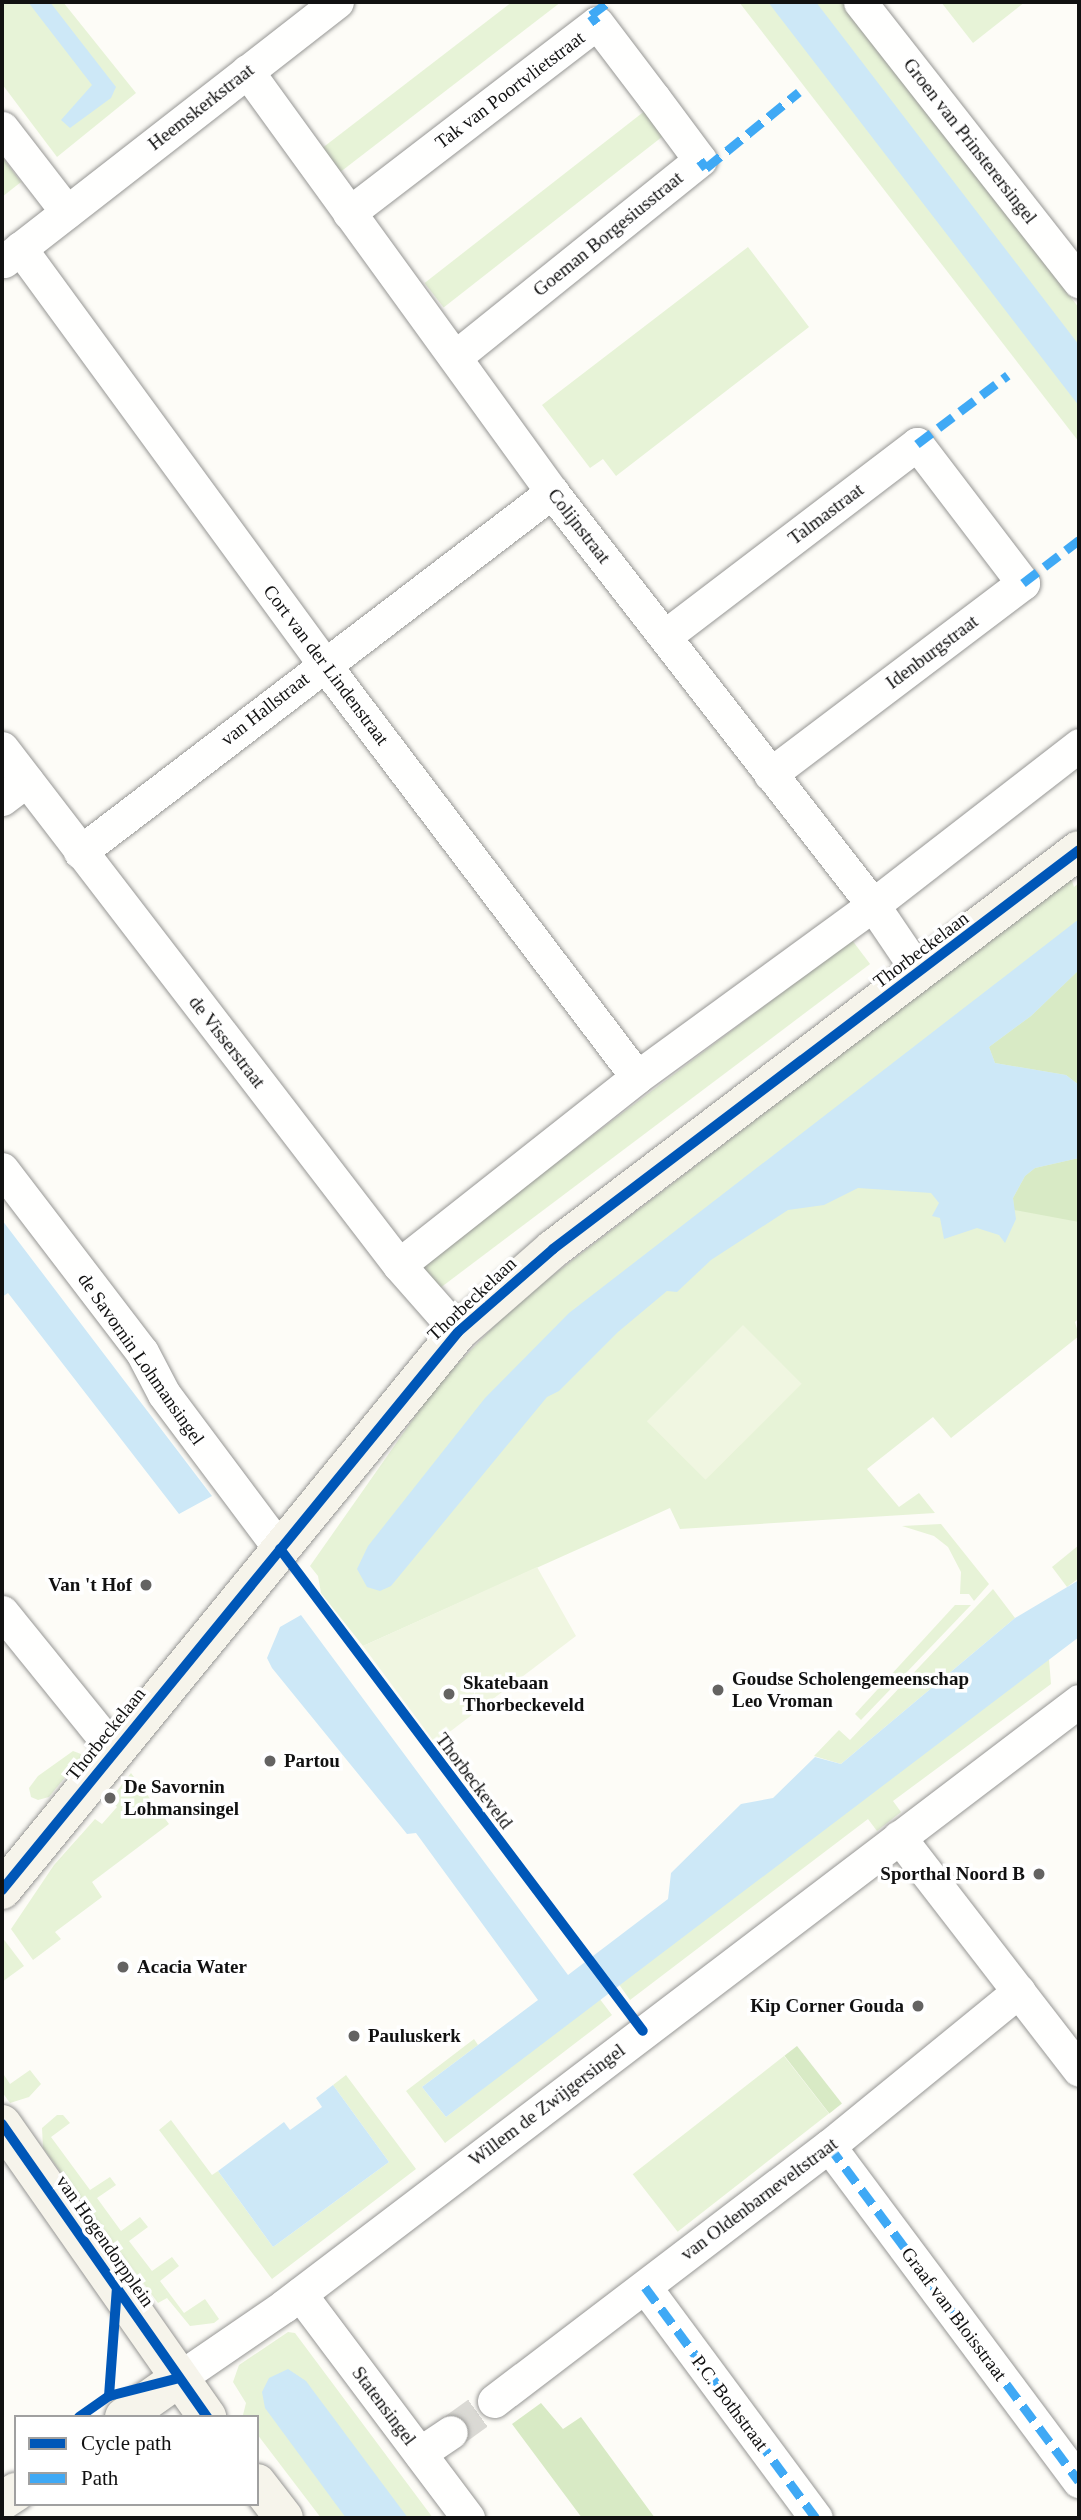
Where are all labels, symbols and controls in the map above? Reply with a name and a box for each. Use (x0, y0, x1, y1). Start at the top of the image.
street label: Tak van Poortvlietstraat (431, 26, 589, 154)
street label: Groen van Prinsterersingel (898, 54, 1042, 228)
street label: Heemskerkstraat (144, 59, 258, 155)
street label: Goeman Borgesiusstraat (529, 167, 687, 301)
street label: Talmastraat (784, 478, 868, 550)
street label: Colijnstraat (543, 484, 615, 568)
street label: Cort van der Lindenstraat (258, 580, 394, 750)
street label: Idenburgstraat (881, 610, 983, 694)
street label: van Hallstraat (216, 667, 314, 751)
street label: Thorbeckelaan (869, 907, 973, 993)
street label: de Visserstraat (184, 991, 270, 1093)
street label: Thorbeckelaan (423, 1252, 521, 1346)
street label: de Savornin Lohmansingel (73, 1269, 209, 1449)
place label: Van 't Hof (48, 1574, 132, 1596)
marker: Van 't Hof (138, 1577, 154, 1593)
place label: Goudse Scholengemeenschap Leo Vroman (732, 1668, 969, 1712)
place label: Skatebaan Thorbeckeveld (463, 1672, 584, 1716)
marker: Goudse Scholengemeenschap Leo Vroman (710, 1682, 726, 1698)
street label: Thorbeckelaan (62, 1683, 150, 1785)
marker: Skatebaan Thorbeckeveld (441, 1686, 457, 1702)
street label: Thorbeckeveld (431, 1729, 517, 1833)
place label: Partou (284, 1750, 340, 1772)
marker: Partou (262, 1753, 278, 1769)
place label: De Savornin Lohmansingel (124, 1776, 239, 1820)
marker: De Savornin Lohmansingel (102, 1790, 118, 1806)
place label: Sporthal Noord B (880, 1863, 1025, 1885)
marker: Sporthal Noord B (1031, 1866, 1047, 1882)
place label: Acacia Water (137, 1956, 247, 1978)
marker: Acacia Water (115, 1959, 131, 1975)
place label: Kip Corner Gouda (750, 1995, 904, 2017)
marker: Kip Corner Gouda (910, 1998, 926, 2014)
place label: Pauluskerk (368, 2025, 461, 2047)
marker: Pauluskerk (346, 2028, 362, 2044)
street label: Willem de Zwijgersingel (465, 2039, 629, 2171)
street label: van Oldenbarneveltstraat (676, 2133, 842, 2265)
street label: van Hogendorpplein (51, 2171, 159, 2311)
street label: Graaf van Bloisstraat (896, 2243, 1012, 2385)
street label: P.C. Bothstraat (687, 2351, 773, 2455)
street label: Statensingel (347, 2362, 421, 2450)
legend (14, 2415, 259, 2506)
text: Cycle path (81, 2431, 171, 2455)
text: Path (81, 2466, 118, 2490)

